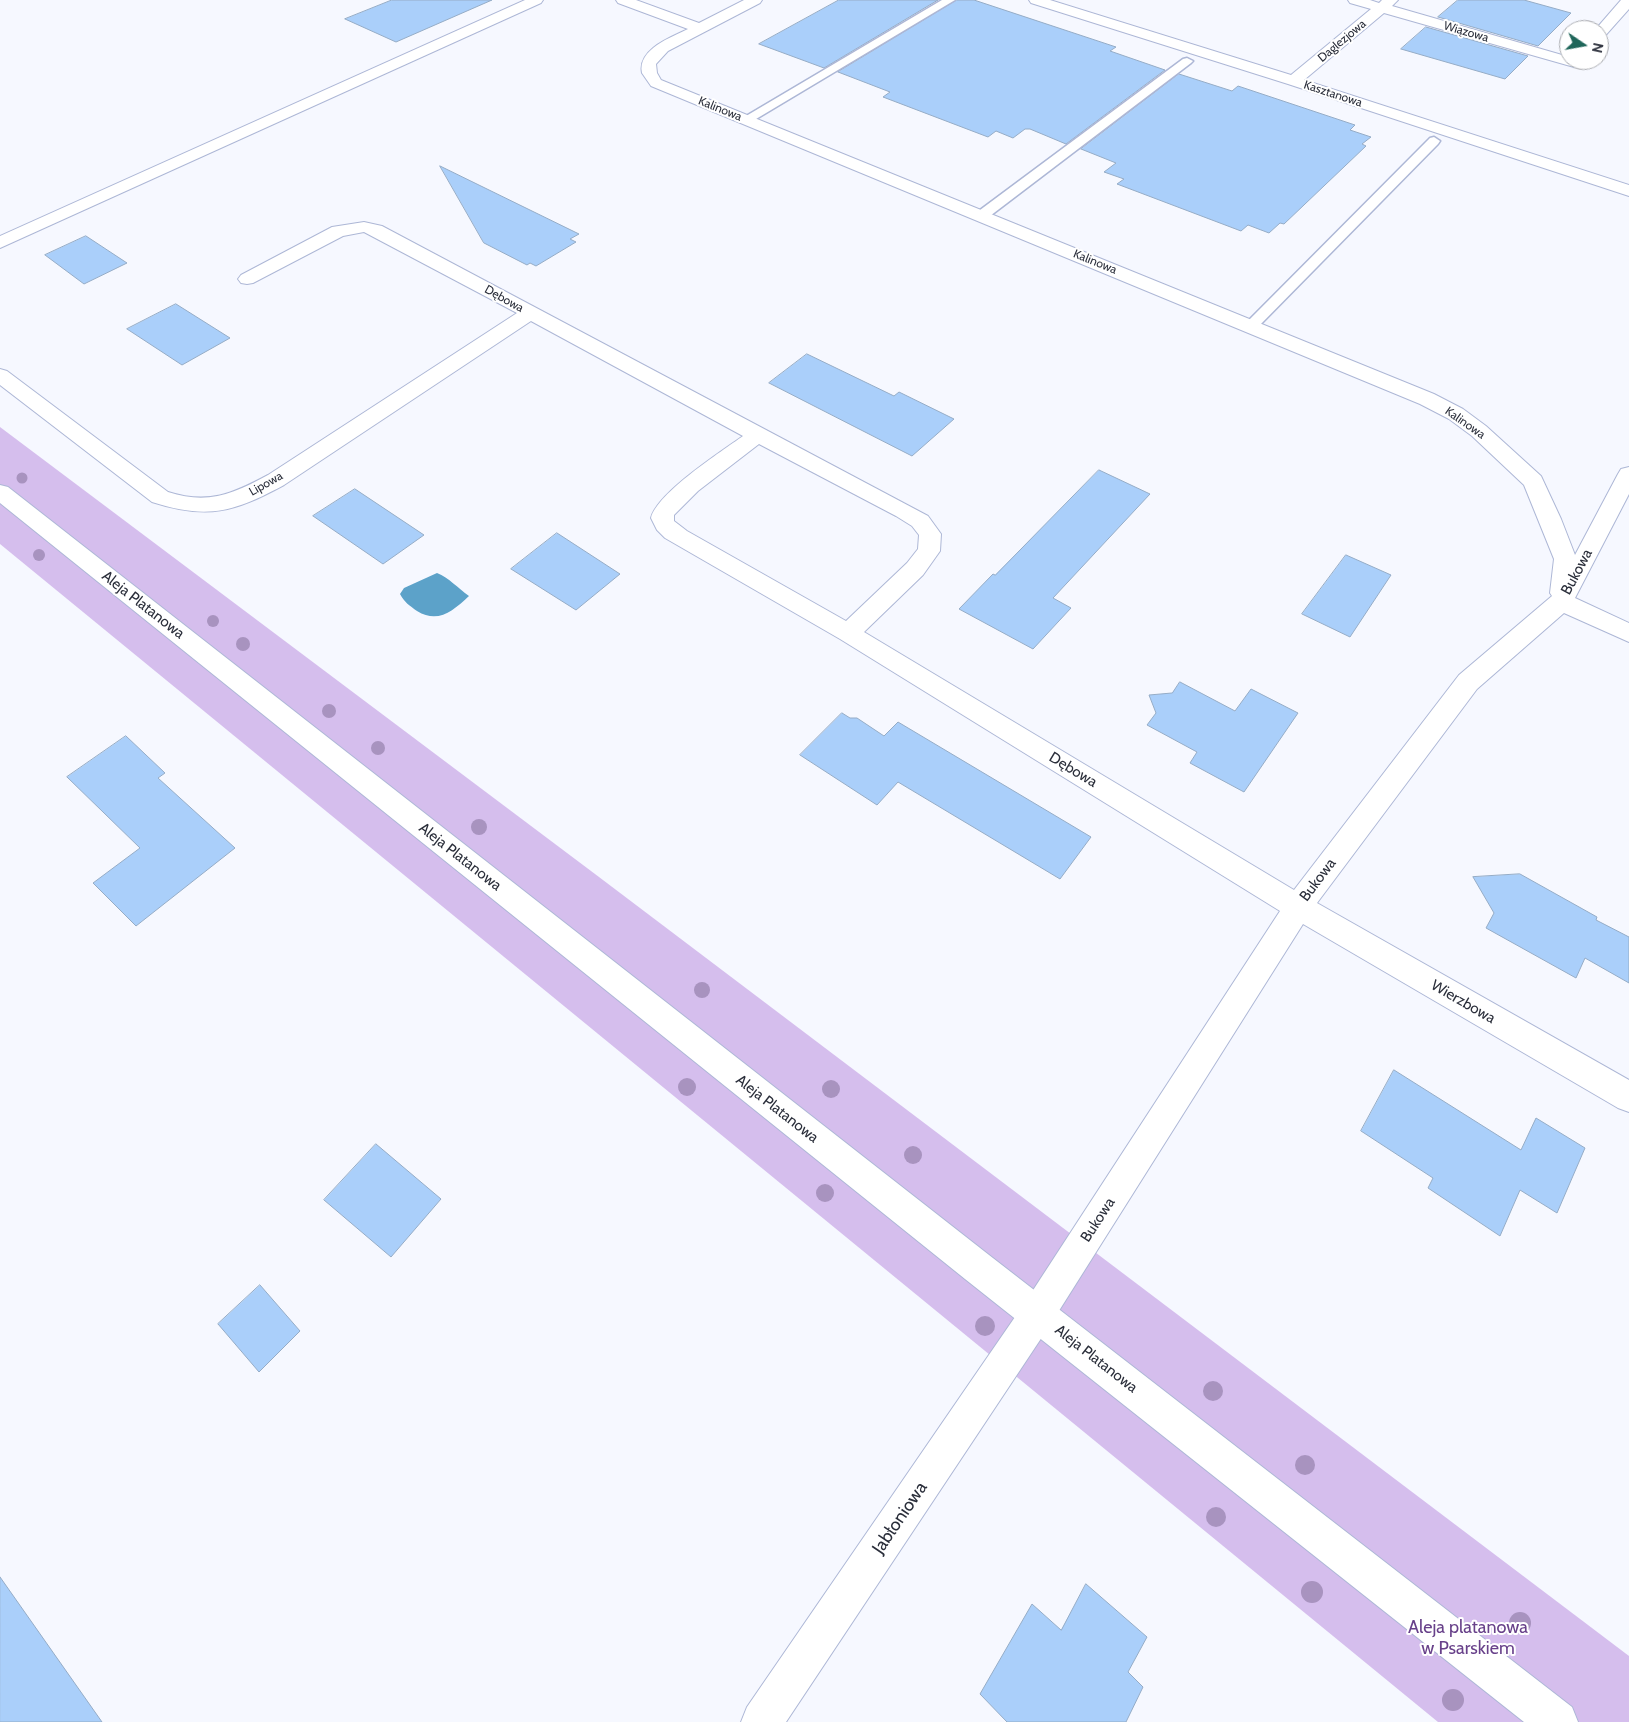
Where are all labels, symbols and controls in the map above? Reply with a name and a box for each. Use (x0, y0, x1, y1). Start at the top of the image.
street label: Daglezjowa (1315, 17, 1369, 65)
street label: Wiązowa (1442, 19, 1490, 45)
north arrow (1559, 20, 1609, 70)
text: N (1588, 41, 1608, 55)
street label: Kasztanowa (1302, 78, 1364, 110)
street label: Kalinowa (696, 94, 744, 124)
street label: Kalinowa (1071, 247, 1119, 277)
street label: Dębowa (482, 282, 526, 316)
street label: Kalinowa (1442, 404, 1488, 442)
street label: Lipowa (247, 469, 285, 499)
street label: Bukowa (1557, 546, 1597, 598)
street label: Aleja Platanowa (98, 567, 188, 643)
street label: Dębowa (1046, 749, 1100, 791)
street label: Aleja Platanowa (415, 819, 505, 895)
street label: Bukowa (1296, 855, 1340, 905)
street label: Wierzbowa (1428, 976, 1498, 1028)
street label: Aleja Platanowa (732, 1071, 822, 1147)
street label: Bukowa (1077, 1194, 1119, 1246)
street label: Aleja Platanowa (1051, 1321, 1141, 1397)
street label: Jabłoniowa (868, 1478, 932, 1558)
park label: Aleja platanowa w Psarskiem (1408, 1617, 1528, 1660)

